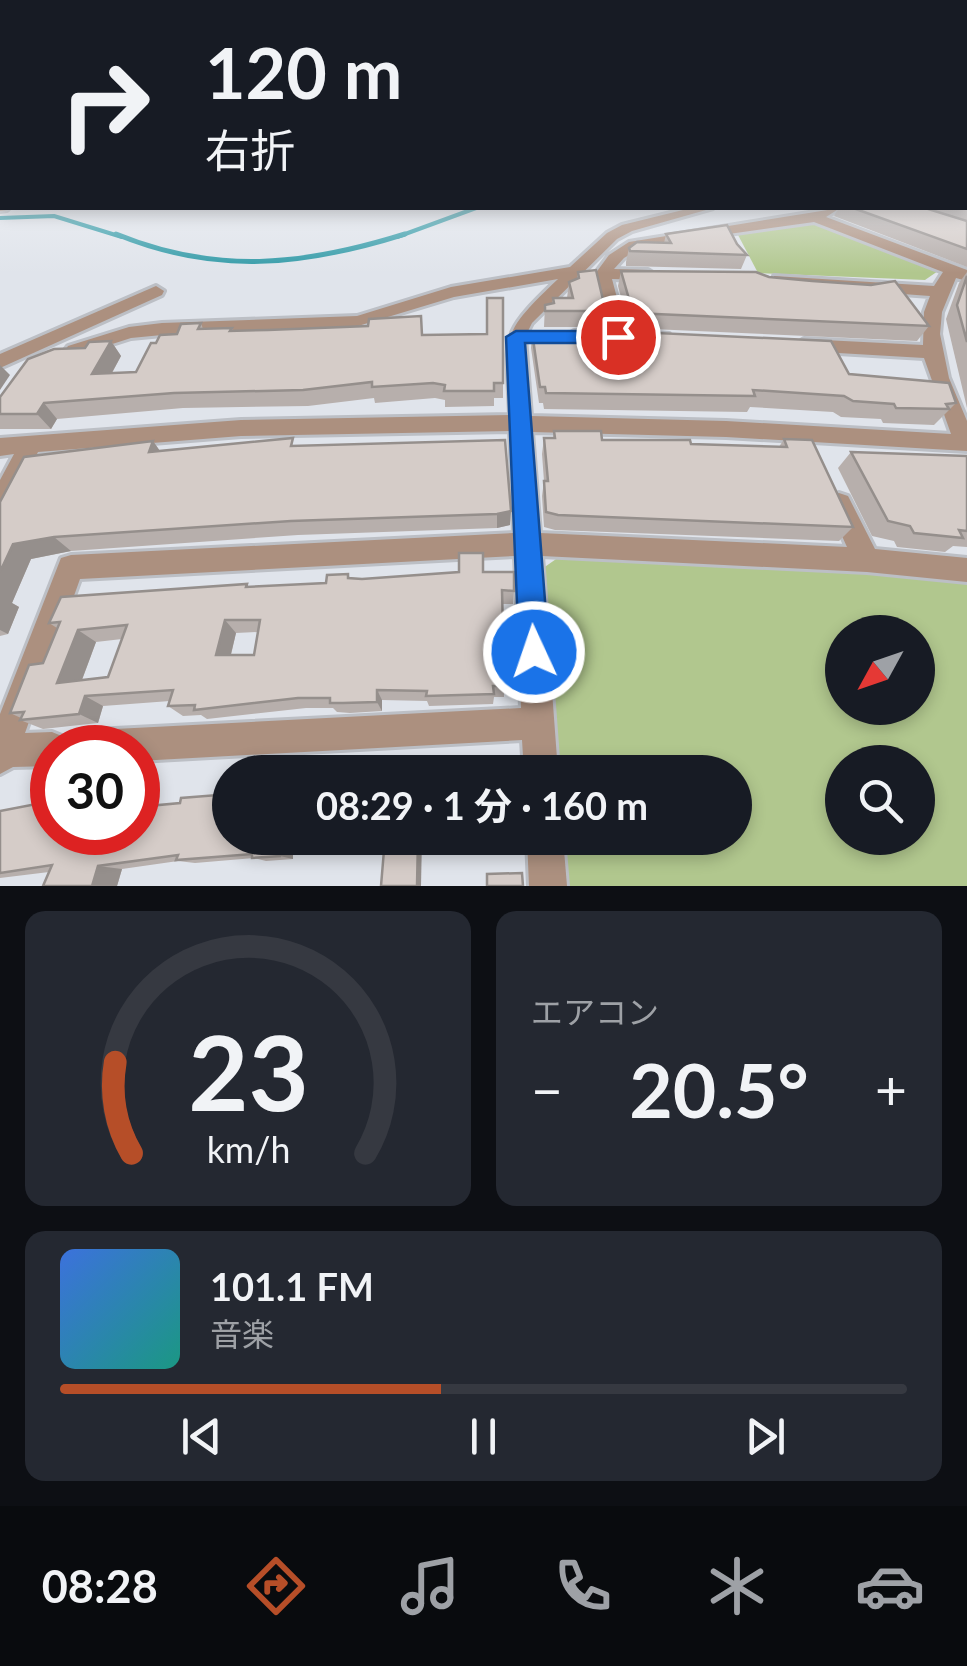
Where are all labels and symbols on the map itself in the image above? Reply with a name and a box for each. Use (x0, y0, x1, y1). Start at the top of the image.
pin (576, 295, 661, 380)
position arrow (482, 600, 586, 704)
north arrow (825, 615, 935, 725)
speed limit sign: 30 (30, 725, 160, 855)

